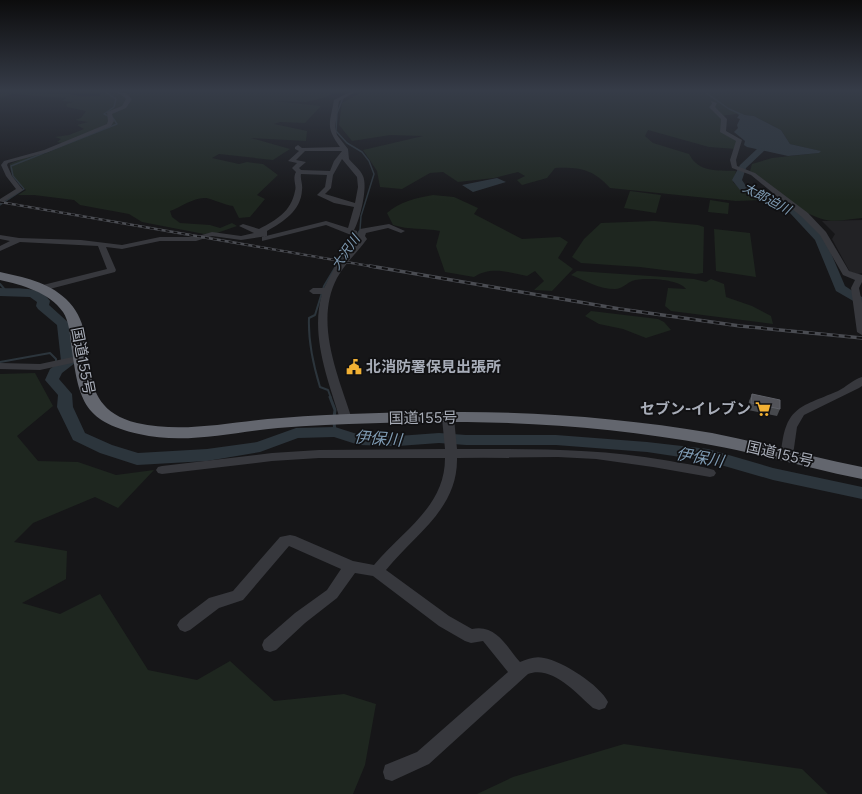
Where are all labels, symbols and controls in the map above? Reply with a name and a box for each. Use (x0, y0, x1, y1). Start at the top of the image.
water label: 太郎迫川 (740, 180, 795, 218)
water label: 大沢川 (328, 230, 364, 273)
street label: 国道155号 (68, 326, 98, 396)
public building icon: 北消防署保見出張所 (345, 358, 363, 376)
place label: 北消防署保見出張所 (366, 358, 501, 376)
place label: セブン-イレブン (640, 400, 751, 418)
supermarket icon: セブン-イレブン (754, 400, 772, 418)
street label: 国道155号 (389, 408, 457, 428)
water label: 伊保川 (353, 427, 405, 450)
street label: 国道155号 (745, 438, 815, 470)
water label: 伊保川 (675, 444, 727, 471)

